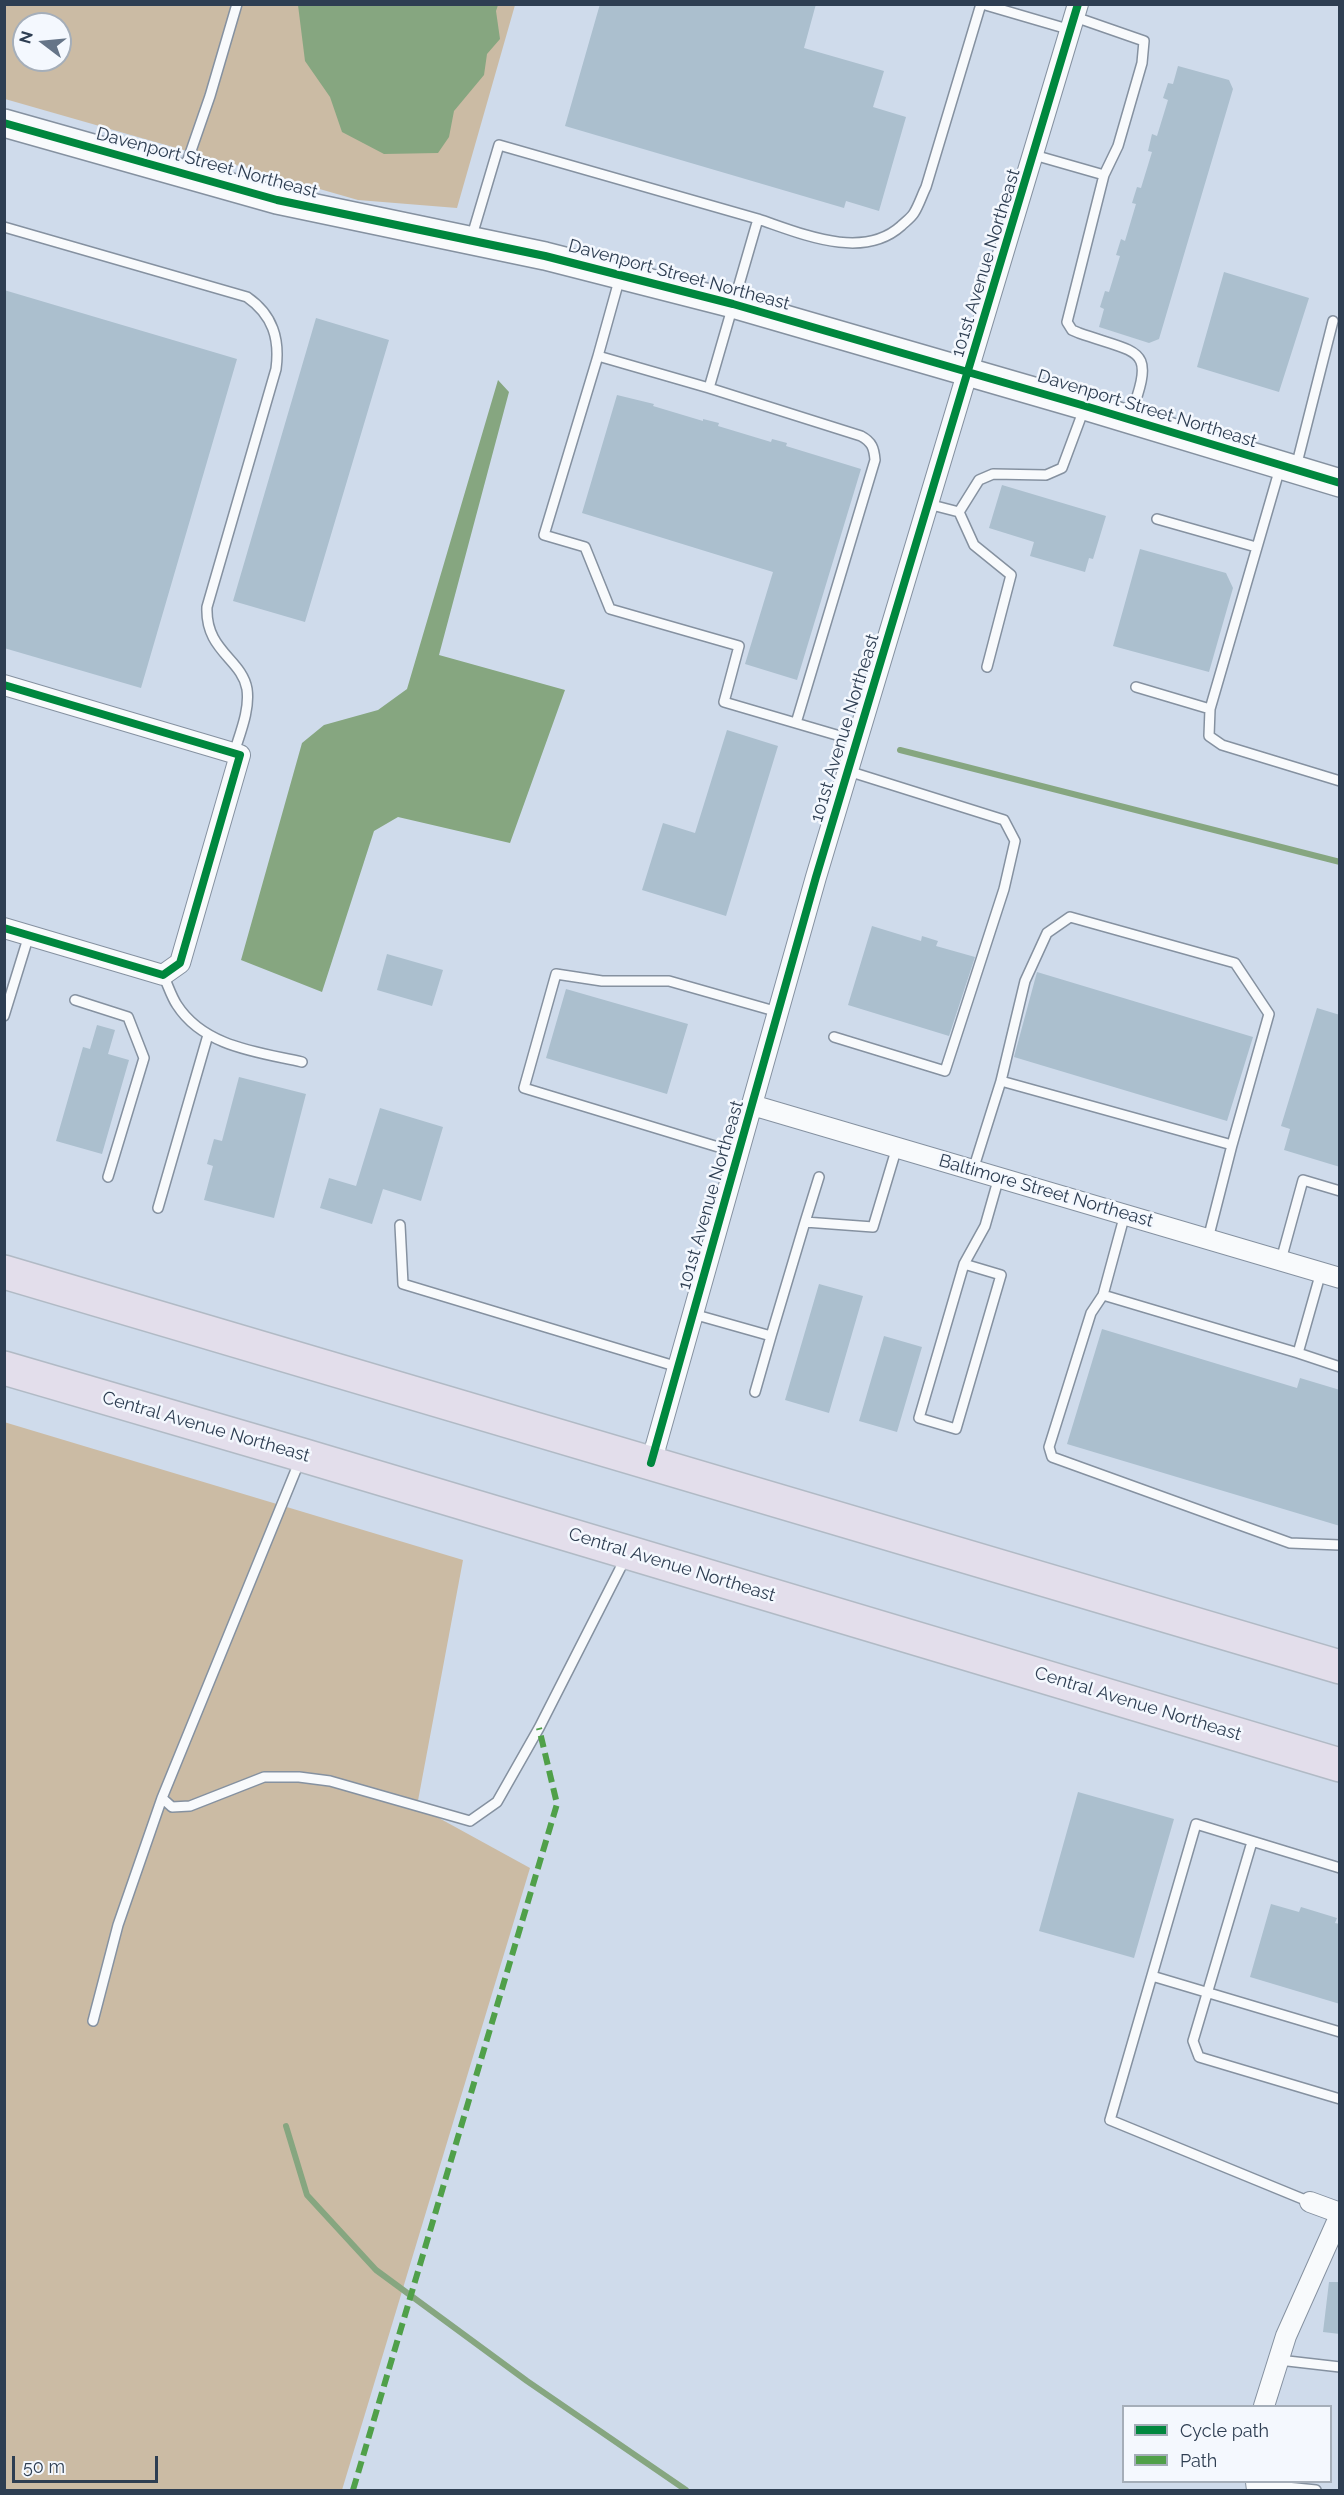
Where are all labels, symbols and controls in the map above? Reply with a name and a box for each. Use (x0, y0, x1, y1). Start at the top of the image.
north arrow (12, 12, 72, 72)
text: N (15, 29, 37, 46)
street label: Davenport Street Northeast (94, 123, 320, 203)
street label: 101st Avenue Northeast (947, 166, 1025, 360)
street label: Davenport Street Northeast (566, 235, 792, 315)
street label: Davenport Street Northeast (1035, 365, 1259, 453)
street label: 101st Avenue Northeast (806, 631, 884, 825)
street label: 101st Avenue Northeast (674, 1098, 748, 1292)
street label: Baltimore Street Northeast (936, 1150, 1156, 1232)
street label: Central Avenue Northeast (100, 1387, 312, 1467)
street label: Central Avenue Northeast (566, 1523, 778, 1607)
street label: Central Avenue Northeast (1032, 1662, 1244, 1746)
legend (1122, 2405, 1332, 2483)
text: Cycle path (1180, 2420, 1269, 2441)
scale bar (15, 2444, 160, 2482)
text: Path (1180, 2450, 1217, 2471)
text: 50 m (23, 2456, 65, 2477)

